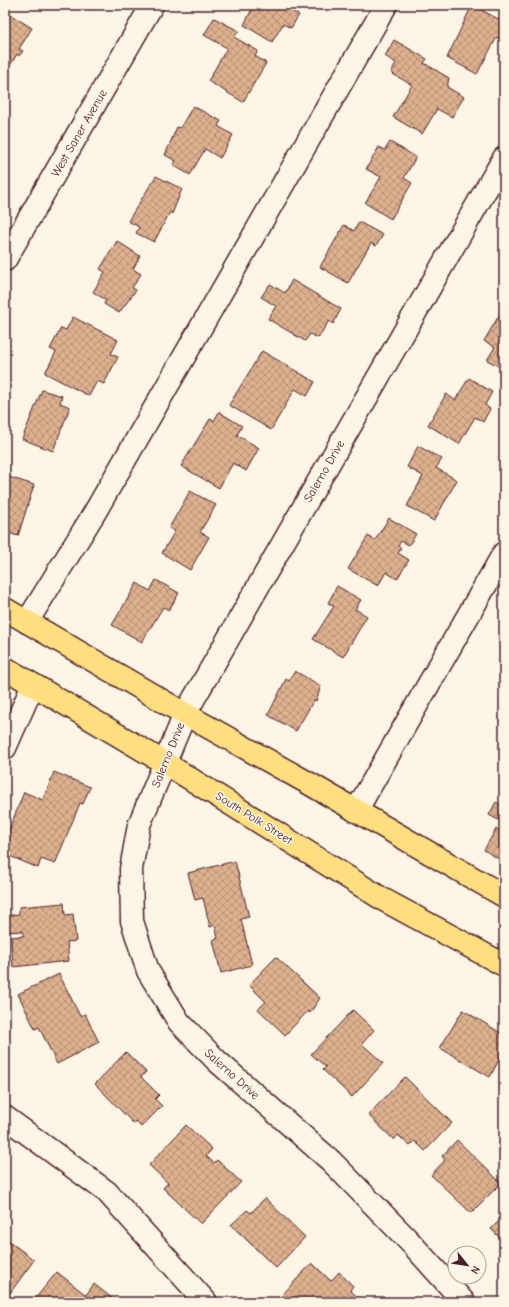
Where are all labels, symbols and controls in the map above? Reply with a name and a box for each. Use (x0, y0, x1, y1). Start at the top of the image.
street label: West Saner Avenue (48, 87, 110, 179)
street label: Salerno Drive (301, 438, 347, 504)
street label: Salerno Drive (149, 720, 187, 790)
street label: South Polk Street (213, 789, 296, 848)
street label: Salerno Drive (202, 1046, 262, 1102)
north arrow (447, 1245, 487, 1285)
text: N (468, 1263, 483, 1276)

